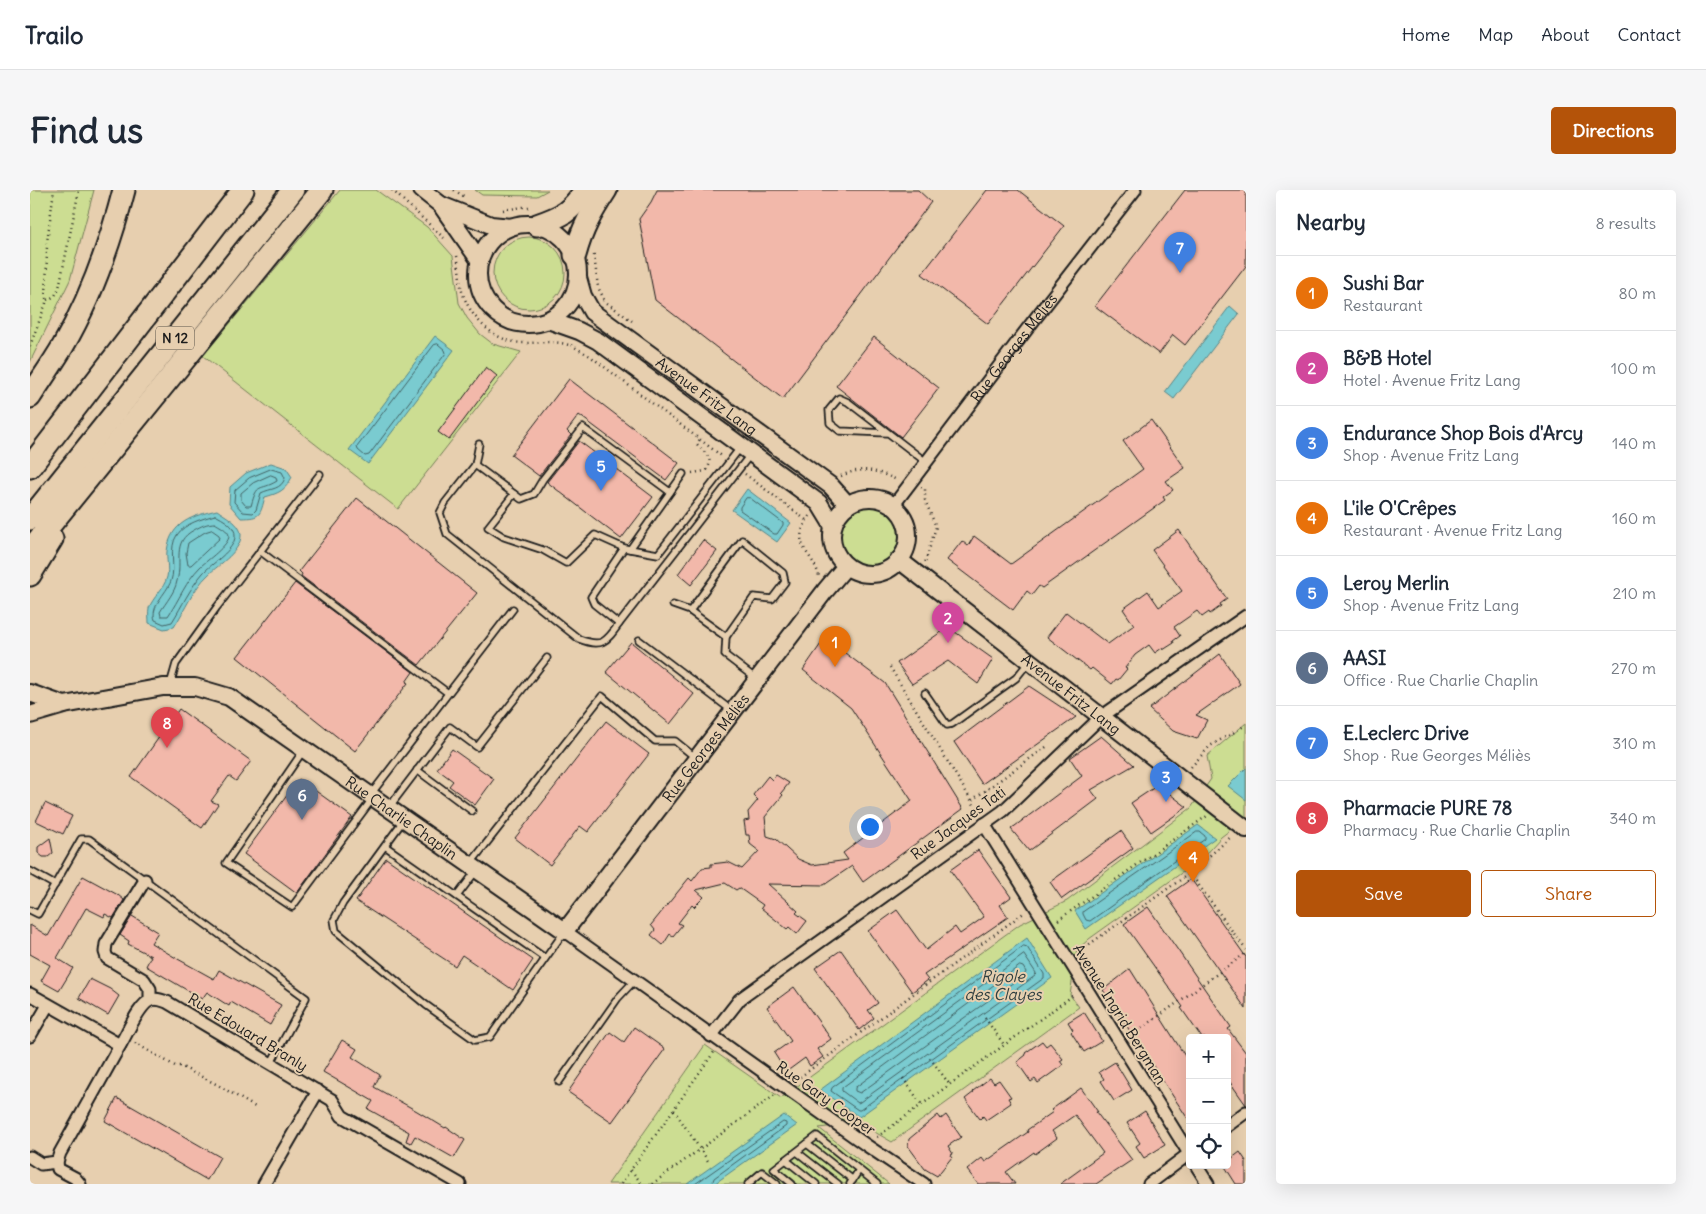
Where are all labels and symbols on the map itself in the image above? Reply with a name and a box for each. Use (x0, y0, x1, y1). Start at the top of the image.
pin: 7 (1164, 232, 1196, 273)
street label: Rue Georges Méliès (966, 289, 1061, 406)
road number: N 12 (156, 326, 194, 350)
street label: Avenue Fritz Lang (652, 352, 761, 439)
pin: 5 (585, 450, 617, 491)
pin: 2 (932, 602, 964, 643)
pin: 1 (819, 626, 851, 667)
street label: Avenue Fritz Lang (1018, 649, 1125, 738)
street label: Rue Georges Méliès (658, 689, 753, 806)
pin: 8 (151, 707, 183, 748)
pin: 3 (1150, 761, 1182, 802)
street label: Rue Charlie Chaplin (342, 772, 462, 863)
pin: 6 (286, 779, 318, 820)
street label: Rue Jacques Tati (907, 782, 1009, 864)
your location (857, 814, 883, 840)
pin: 4 (1177, 841, 1209, 882)
street label: Avenue Ingrid Bergman (1069, 940, 1171, 1088)
water label: Rigole des Clayes (964, 966, 1042, 1004)
street label: Rue Edouard Branly (185, 989, 311, 1075)
street label: Rue Gary Cooper (773, 1057, 879, 1139)

